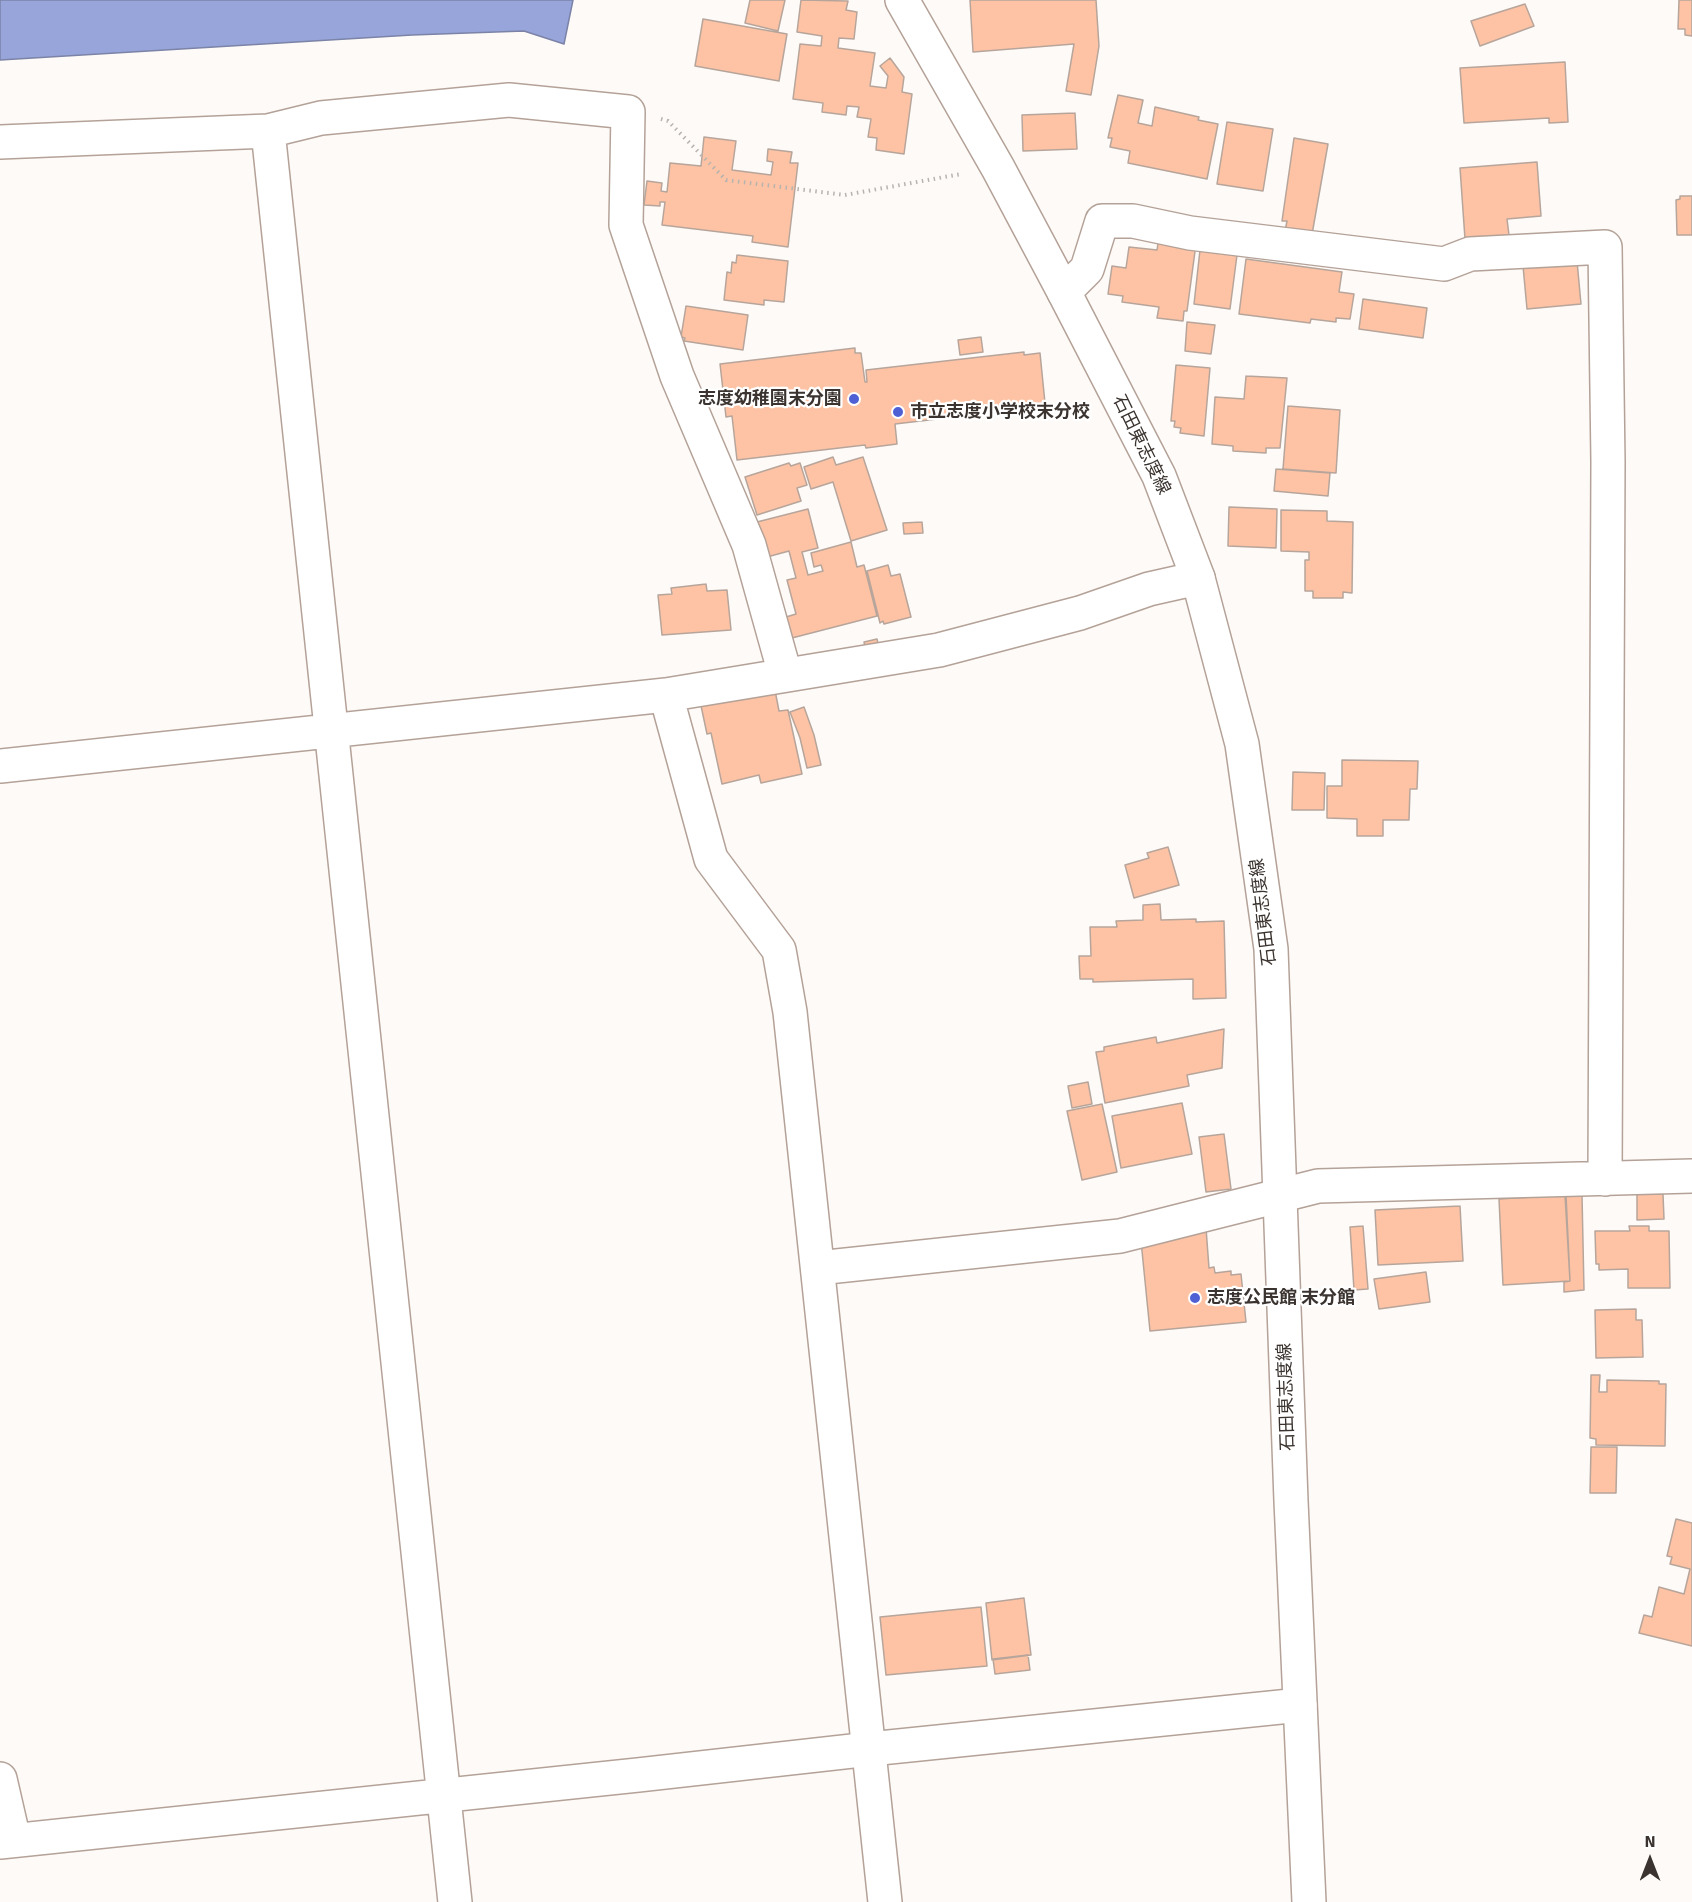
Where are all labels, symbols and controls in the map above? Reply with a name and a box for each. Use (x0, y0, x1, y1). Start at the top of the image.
place label: 志度幼稚園末分園 (698, 388, 842, 410)
marker: 志度幼稚園末分園 (847, 392, 861, 406)
street label: 石田東志度線 (1108, 392, 1174, 498)
place label: 市立志度小学校末分校 (910, 401, 1090, 423)
marker: 市立志度小学校末分校 (891, 405, 905, 419)
street label: 石田東志度線 (1247, 857, 1281, 967)
place label: 志度公民館 末分館 (1207, 1287, 1355, 1309)
marker: 志度公民館 末分館 (1188, 1291, 1202, 1305)
street label: 石田東志度線 (1274, 1343, 1300, 1451)
north arrow (1620, 1830, 1680, 1890)
text: N (1644, 1832, 1656, 1852)

